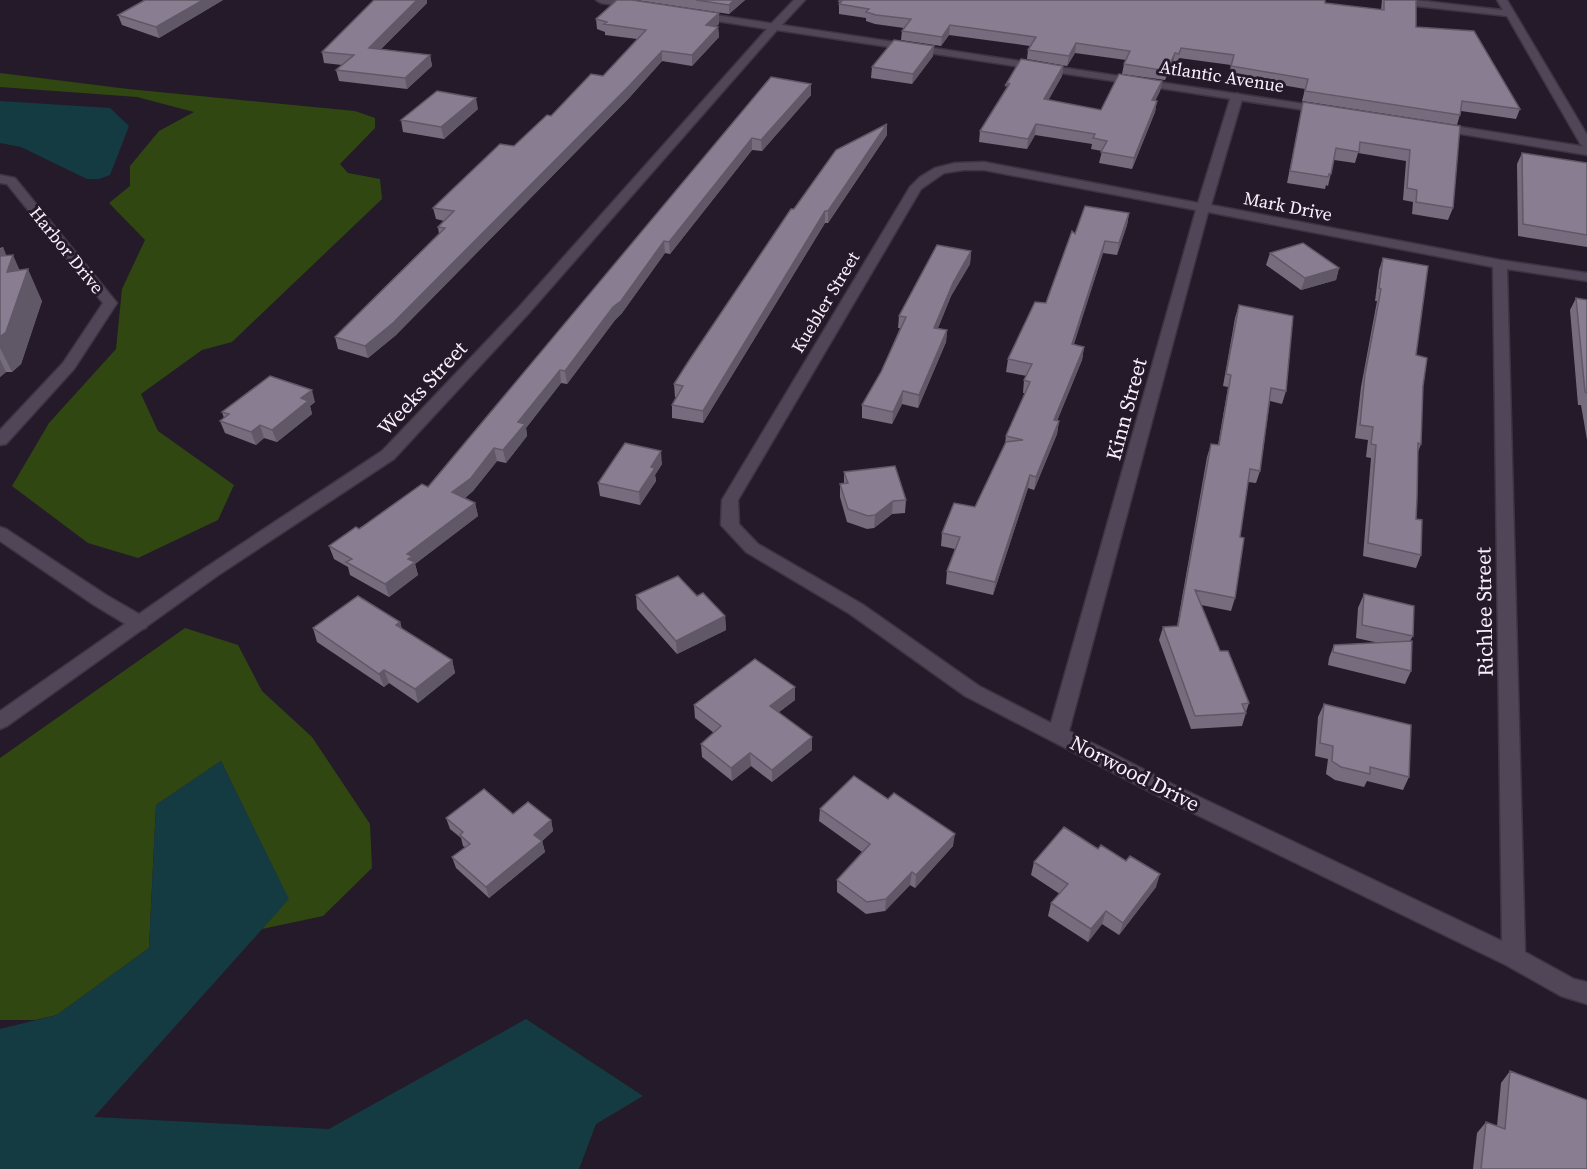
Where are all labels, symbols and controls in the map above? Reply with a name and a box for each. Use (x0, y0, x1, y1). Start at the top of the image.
street label: Atlantic Avenue (1158, 54, 1286, 98)
street label: Mark Drive (1242, 185, 1334, 227)
street label: Harbor Drive (24, 201, 110, 299)
street label: Kuebler Street (785, 247, 865, 357)
street label: Weeks Street (371, 334, 473, 442)
street label: Kinn Street (1098, 354, 1154, 463)
street label: Richlee Street (1468, 547, 1500, 677)
street label: Norwood Drive (1065, 728, 1205, 818)

